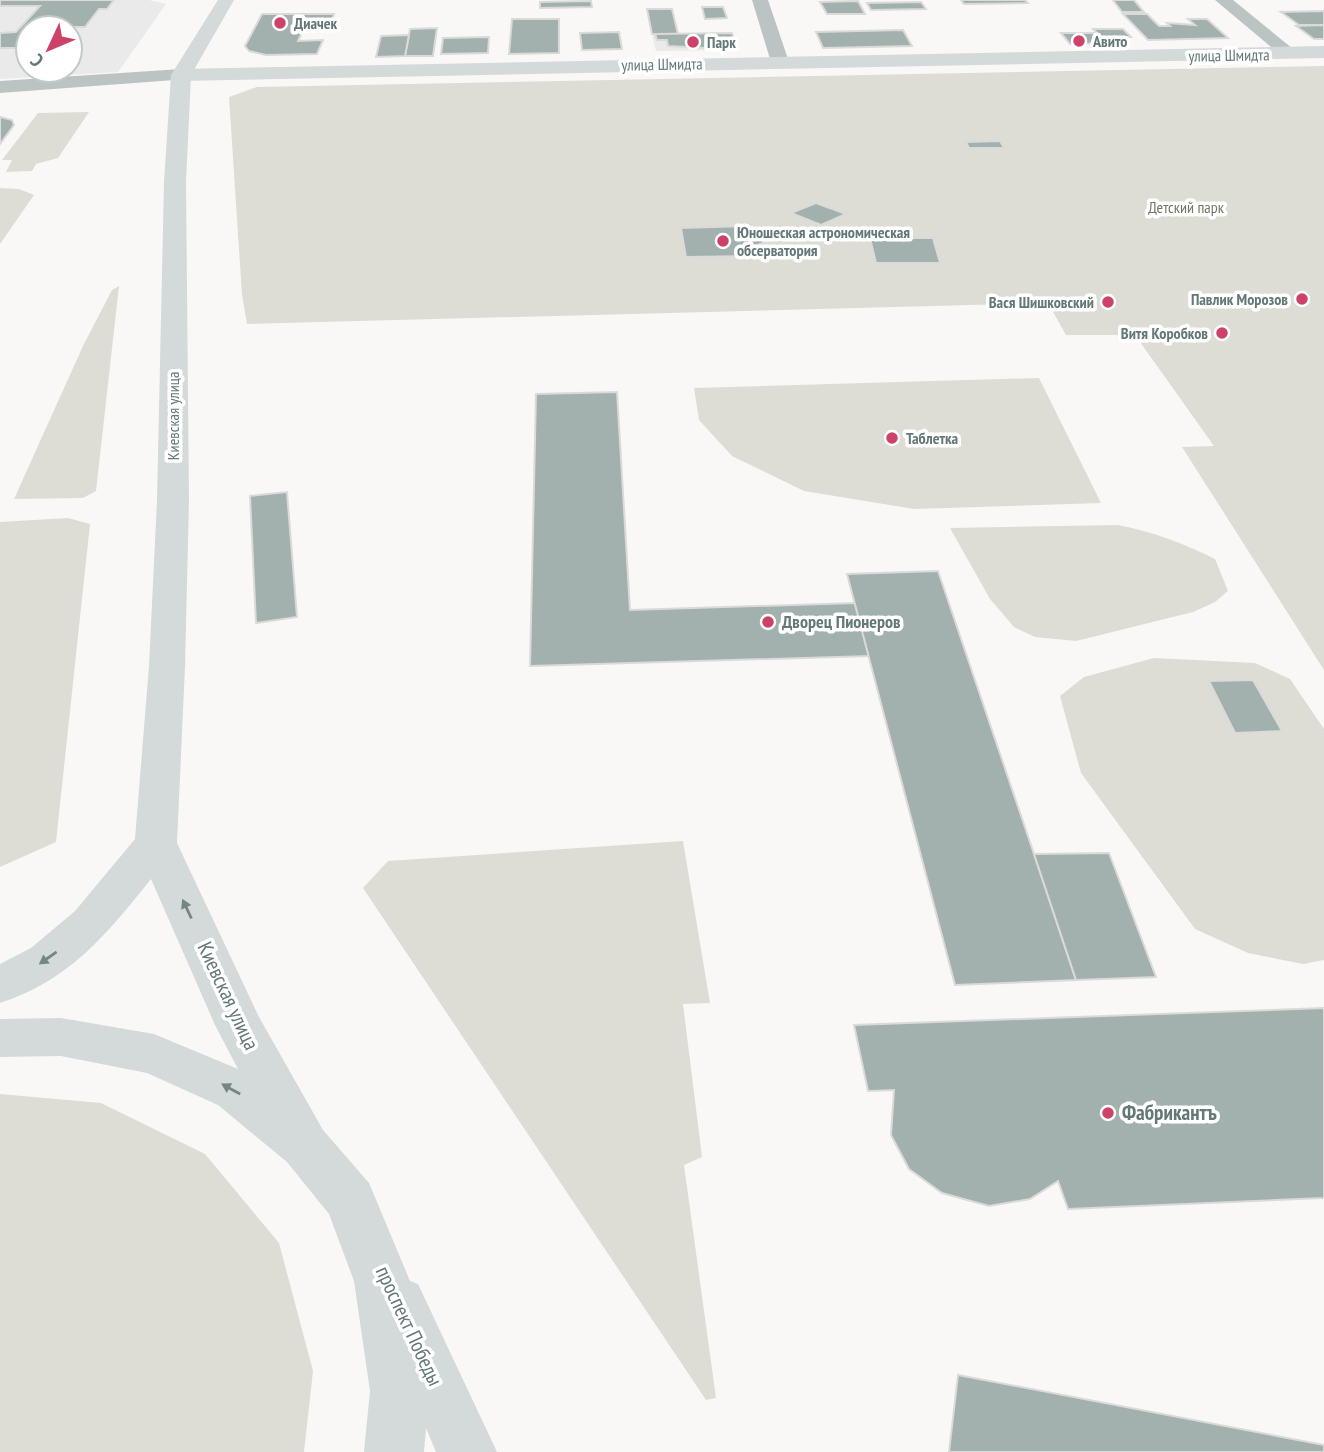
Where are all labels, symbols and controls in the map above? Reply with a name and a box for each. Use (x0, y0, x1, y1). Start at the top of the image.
place label: Диачек (294, 13, 338, 33)
north arrow (14, 14, 84, 84)
marker: Диачек (272, 15, 288, 31)
place label: Авито (1092, 31, 1127, 51)
place label: Парк (707, 32, 736, 52)
marker: Авито (1071, 33, 1087, 49)
marker: Парк (685, 34, 701, 50)
street label: улица Шмидта (1188, 44, 1270, 66)
text: С (25, 49, 48, 72)
street label: улица Шмидта (621, 53, 703, 75)
park label: Детский парк (1148, 197, 1225, 217)
place label: Юношеская астрономическая обсерватория (737, 222, 910, 260)
marker: Юношеская астрономическая обсерватория (715, 233, 731, 249)
place label: Павлик Морозов (1191, 289, 1288, 309)
marker: Павлик Морозов (1294, 291, 1310, 307)
place label: Вася Шишковский (989, 292, 1094, 312)
marker: Вася Шишковский (1100, 294, 1116, 310)
place label: Витя Коробков (1121, 323, 1208, 343)
marker: Витя Коробков (1214, 325, 1230, 341)
street label: Киевская улица (163, 372, 183, 460)
place label: Таблетка (906, 428, 959, 448)
marker: Таблетка (884, 430, 900, 446)
place label: Дворец Пионеров (782, 610, 901, 633)
marker: Дворец Пионеров (760, 614, 776, 630)
one-way arrow (181, 899, 193, 919)
street label: Киевская улица (192, 937, 265, 1054)
one-way arrow (39, 951, 57, 965)
one-way arrow (221, 1084, 241, 1096)
place label: Фабрикантъ (1122, 1099, 1217, 1126)
marker: Фабрикантъ (1100, 1105, 1116, 1121)
street label: проспект Победы (370, 1262, 449, 1390)

